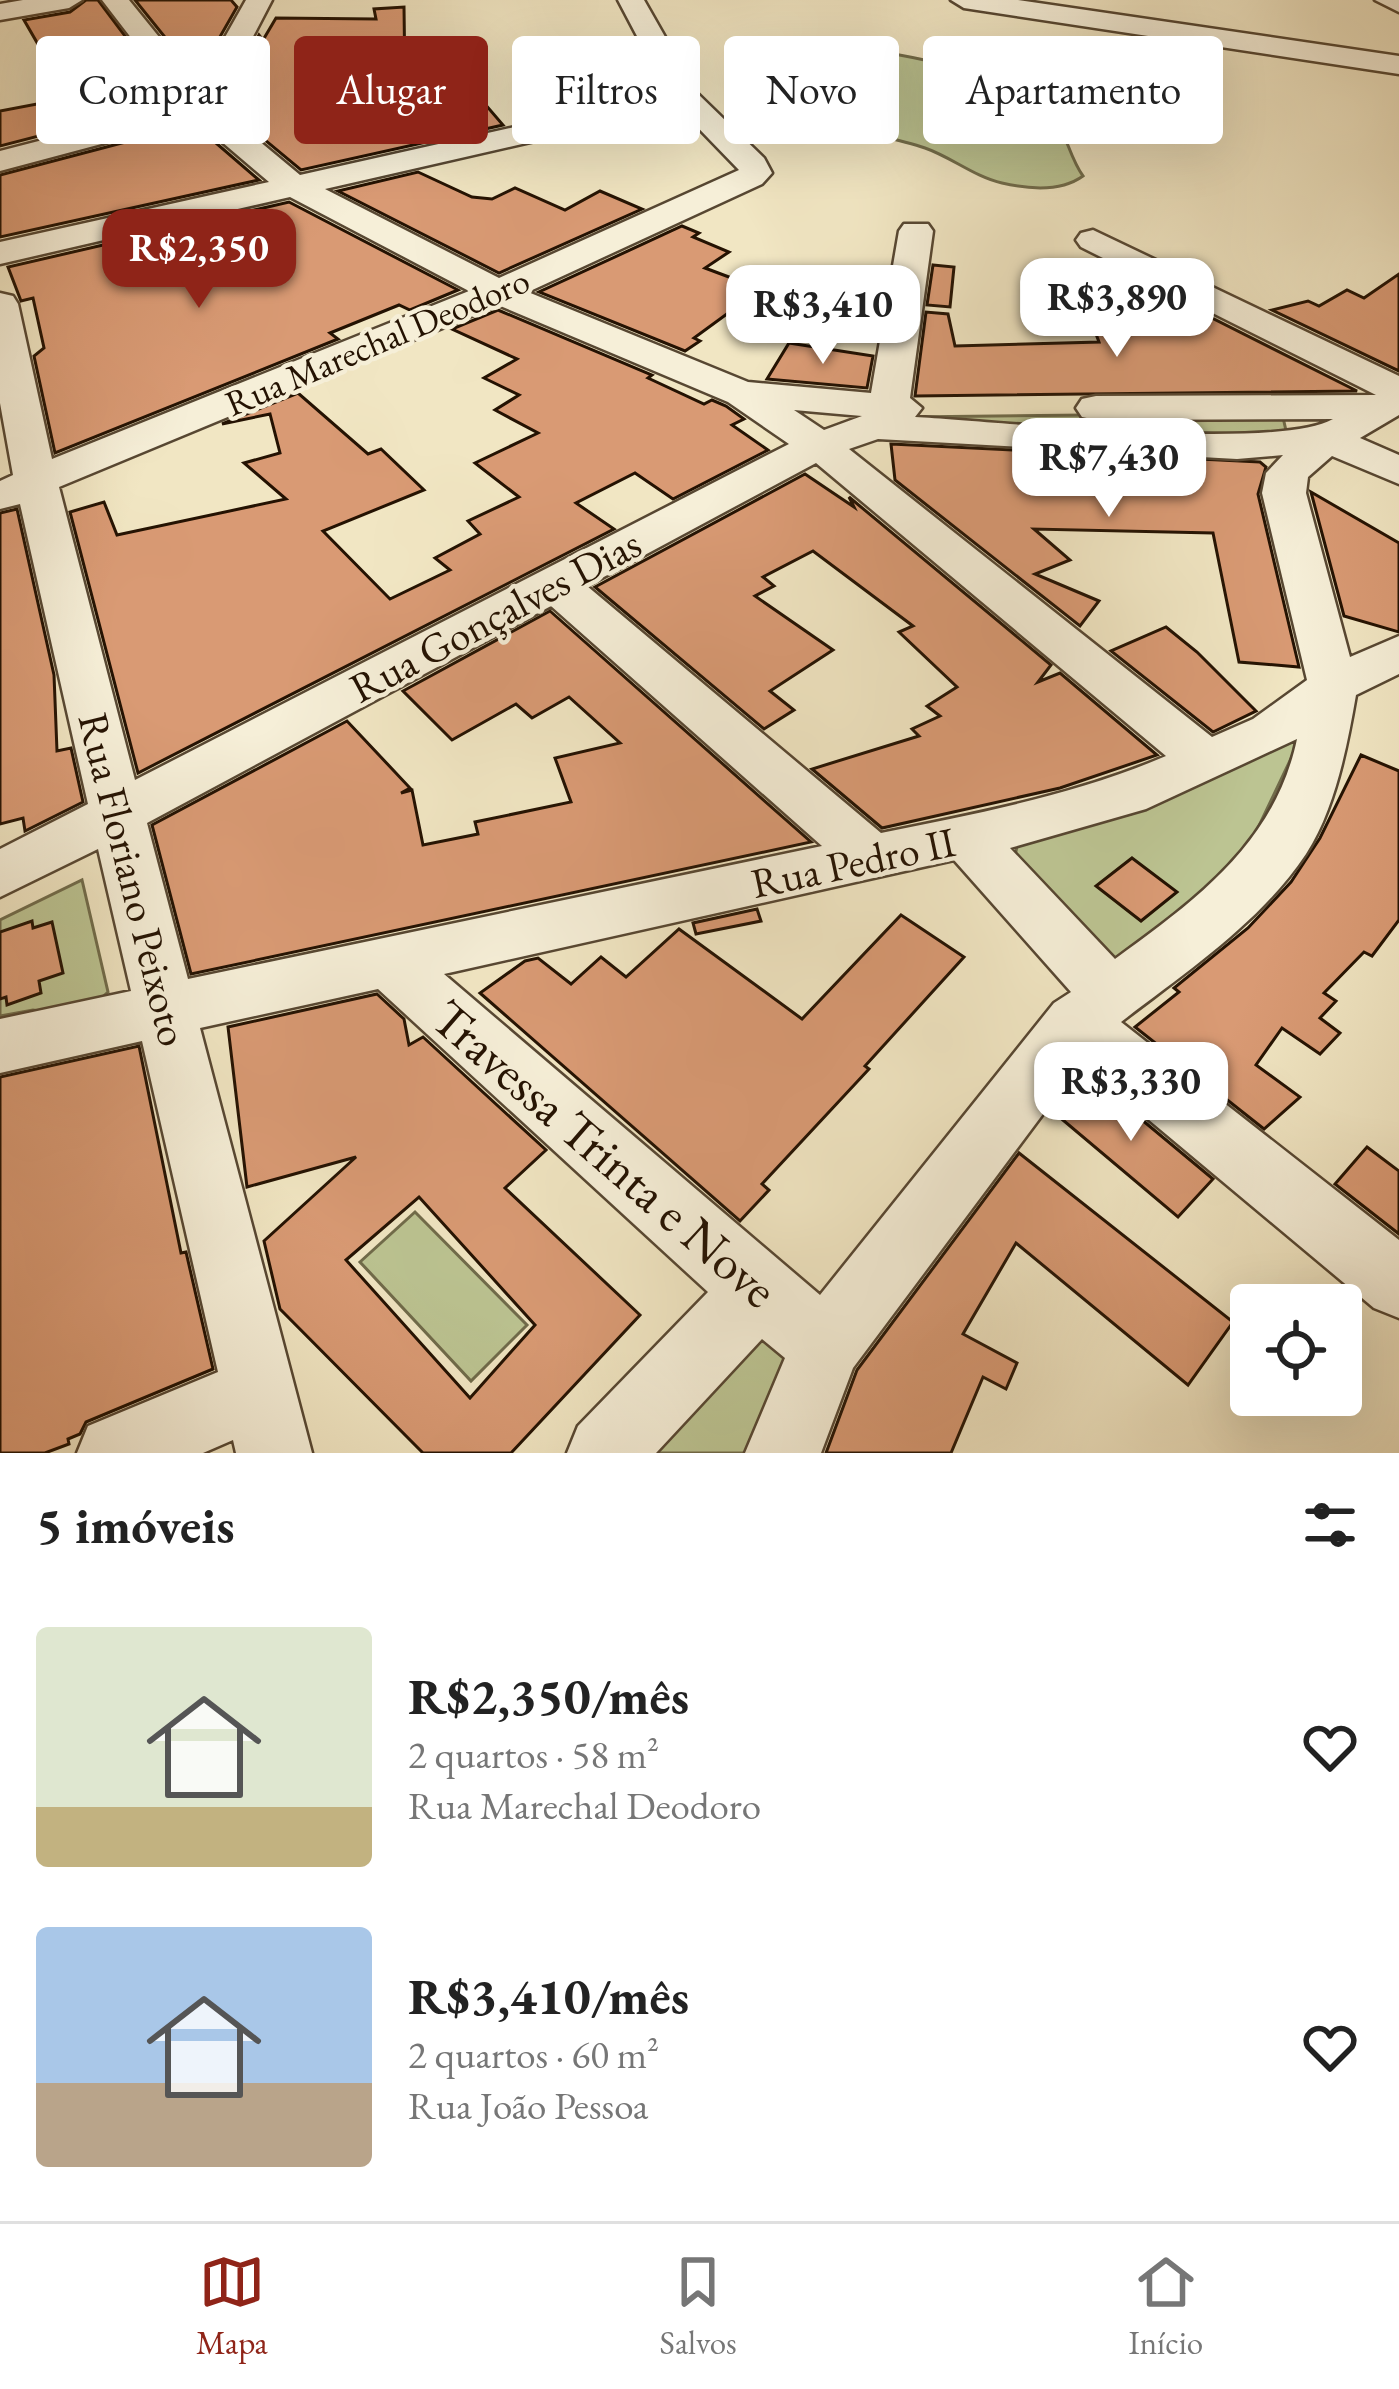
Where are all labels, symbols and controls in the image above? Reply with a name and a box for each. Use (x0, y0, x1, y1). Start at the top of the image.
chip: Comprar (36, 36, 270, 144)
chip: Alugar (294, 36, 488, 144)
chip: Filtros (512, 36, 700, 144)
chip: Novo (724, 36, 899, 144)
chip: Apartamento (923, 36, 1223, 144)
pin: R$2,350 (88, 209, 310, 311)
text: R$2,350 (129, 222, 269, 273)
street label: Rua Marechal Deodoro (218, 256, 536, 427)
pin: R$3,890 (1006, 258, 1228, 360)
pin: R$3,410 (712, 265, 934, 367)
text: R$3,890 (1047, 271, 1187, 322)
text: R$3,410 (753, 278, 893, 329)
pin: R$7,430 (998, 418, 1220, 520)
text: R$7,430 (1039, 431, 1179, 482)
street label: Rua Gonçalves Dias (340, 516, 650, 715)
street label: Rua Floriano Peixoto (66, 707, 202, 1051)
street label: Rua Pedro II (746, 814, 960, 911)
street label: Travessa Trinta e Nove (418, 984, 792, 1322)
pin: R$3,330 (1020, 1042, 1242, 1144)
text: R$3,330 (1061, 1055, 1201, 1106)
map controls (1230, 1284, 1362, 1416)
button: locate (1230, 1284, 1362, 1416)
text: 5 imóveis (36, 1492, 235, 1558)
icon: filters (1297, 1492, 1363, 1558)
text: R$2,350/mês (408, 1663, 689, 1729)
icon: home (132, 1675, 276, 1819)
icon: heart (1297, 1714, 1363, 1780)
text: 2 quartos · 58 m² (408, 1729, 659, 1780)
text: Rua Marechal Deodoro (408, 1780, 761, 1831)
text: R$3,410/mês (408, 1963, 689, 2029)
icon: home (132, 1975, 276, 2119)
icon: heart (1297, 2014, 1363, 2080)
text: 2 quartos · 60 m² (408, 2029, 659, 2080)
text: Rua João Pessoa (408, 2080, 648, 2131)
tab: Mapa (196, 2249, 268, 2364)
tab: Salvos (660, 2249, 737, 2364)
tab: Início (1128, 2249, 1203, 2364)

